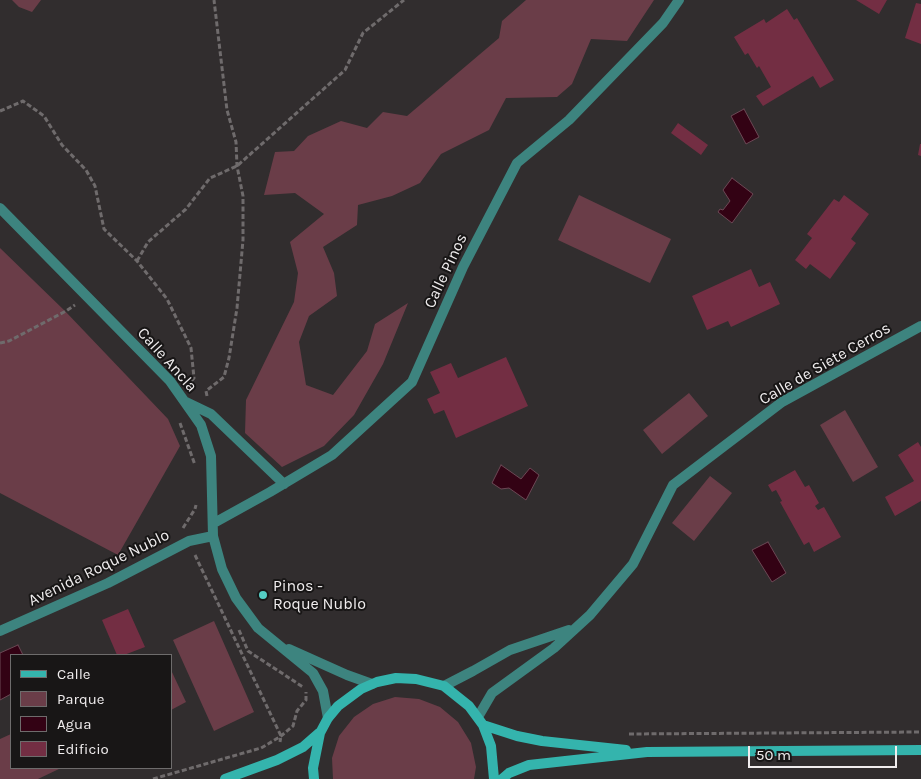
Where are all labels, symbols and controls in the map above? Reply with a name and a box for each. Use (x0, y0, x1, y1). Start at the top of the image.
street label: Calle Pinos (420, 231, 472, 311)
street label: Calle de Siete Cerros (756, 319, 894, 409)
street label: Calle Ancla (133, 324, 201, 396)
street label: Avenida Roque Nublo (25, 525, 173, 611)
place label: Pinos - Roque Nublo (273, 576, 366, 614)
marker: Pinos - Roque Nublo (257, 589, 269, 601)
legend (10, 654, 172, 769)
text: Calle (57, 665, 91, 683)
text: Parque (57, 690, 105, 708)
text: Agua (57, 715, 91, 733)
scale bar (751, 736, 900, 768)
text: Edificio (57, 740, 109, 758)
text: 50 m (756, 746, 791, 764)

